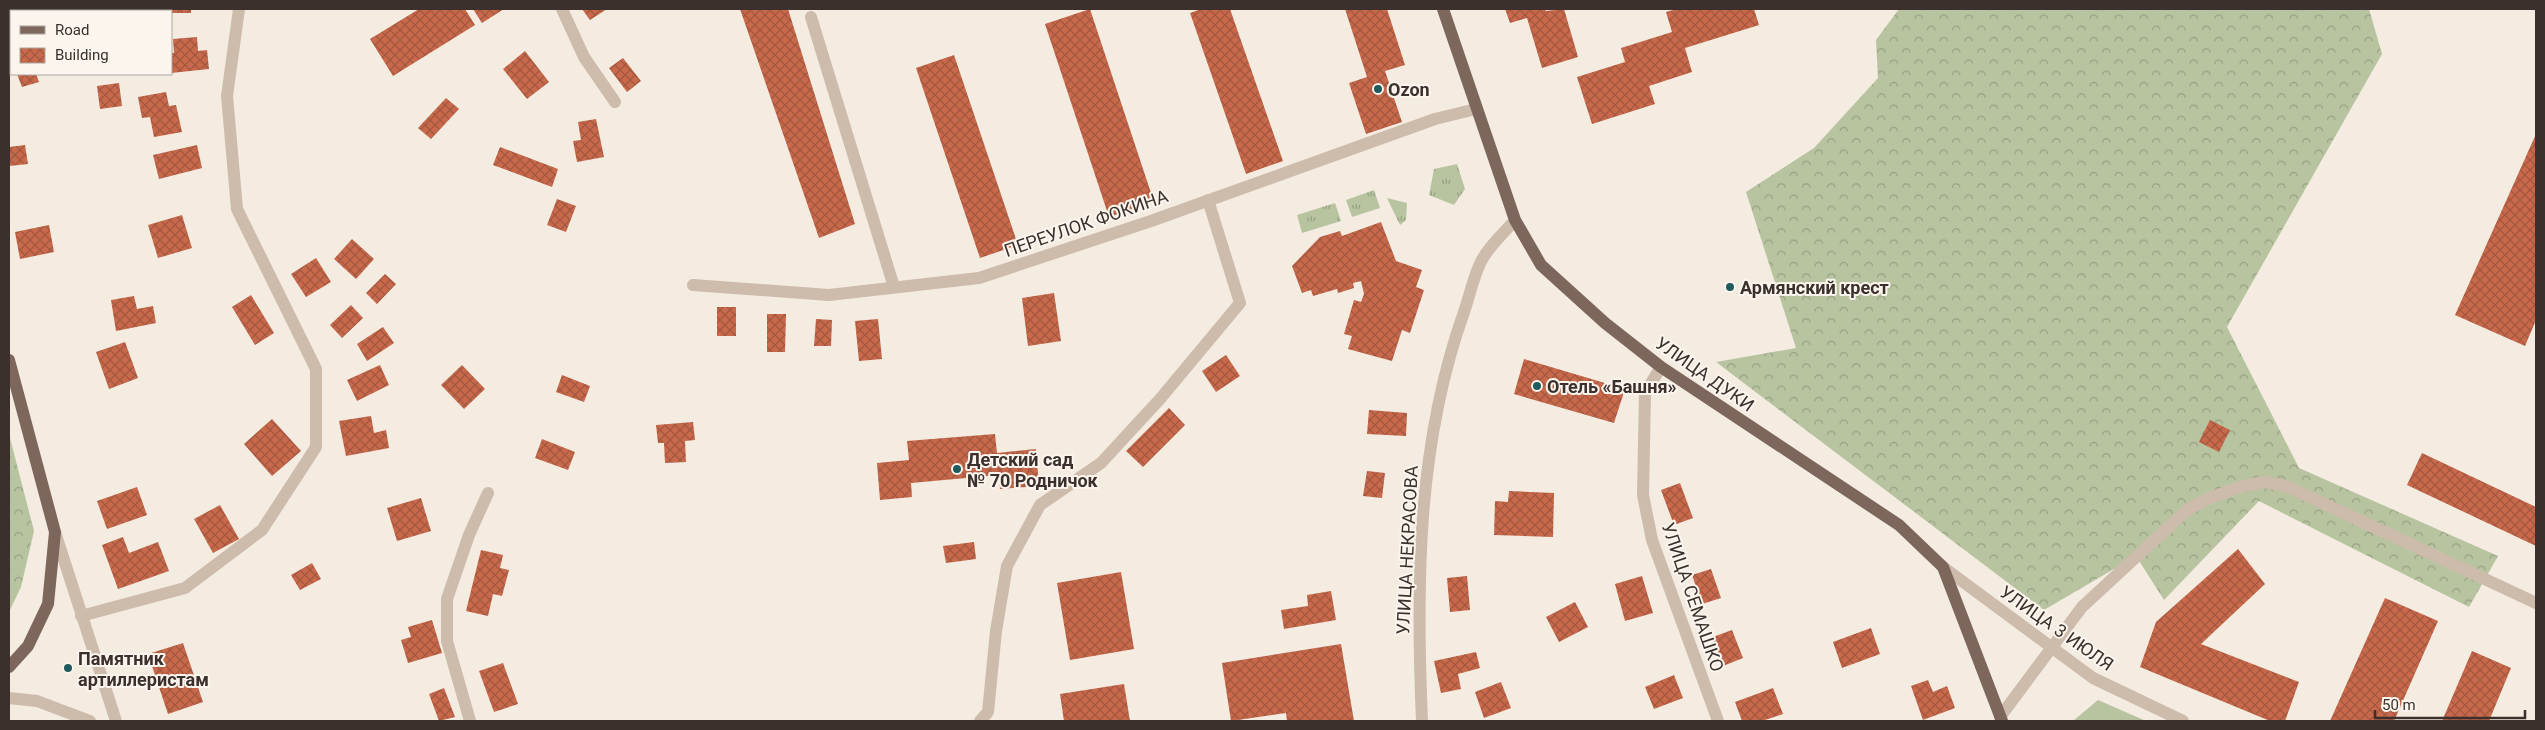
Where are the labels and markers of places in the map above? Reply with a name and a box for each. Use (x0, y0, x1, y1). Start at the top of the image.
place label: Ozon (1388, 79, 1430, 100)
marker: Ozon (1372, 83, 1384, 95)
place label: Армянский крест (1740, 277, 1889, 298)
marker: Армянский крест (1724, 281, 1736, 293)
place label: Отель «Башня» (1547, 376, 1677, 397)
marker: Отель «Башня» (1531, 380, 1543, 392)
place label: Детский сад № 70 Родничок (967, 449, 1099, 491)
marker: Детский сад № 70 Родничок (951, 463, 963, 475)
place label: Памятник артиллеристам (78, 648, 209, 690)
marker: Памятник артиллеристам (62, 662, 74, 674)

